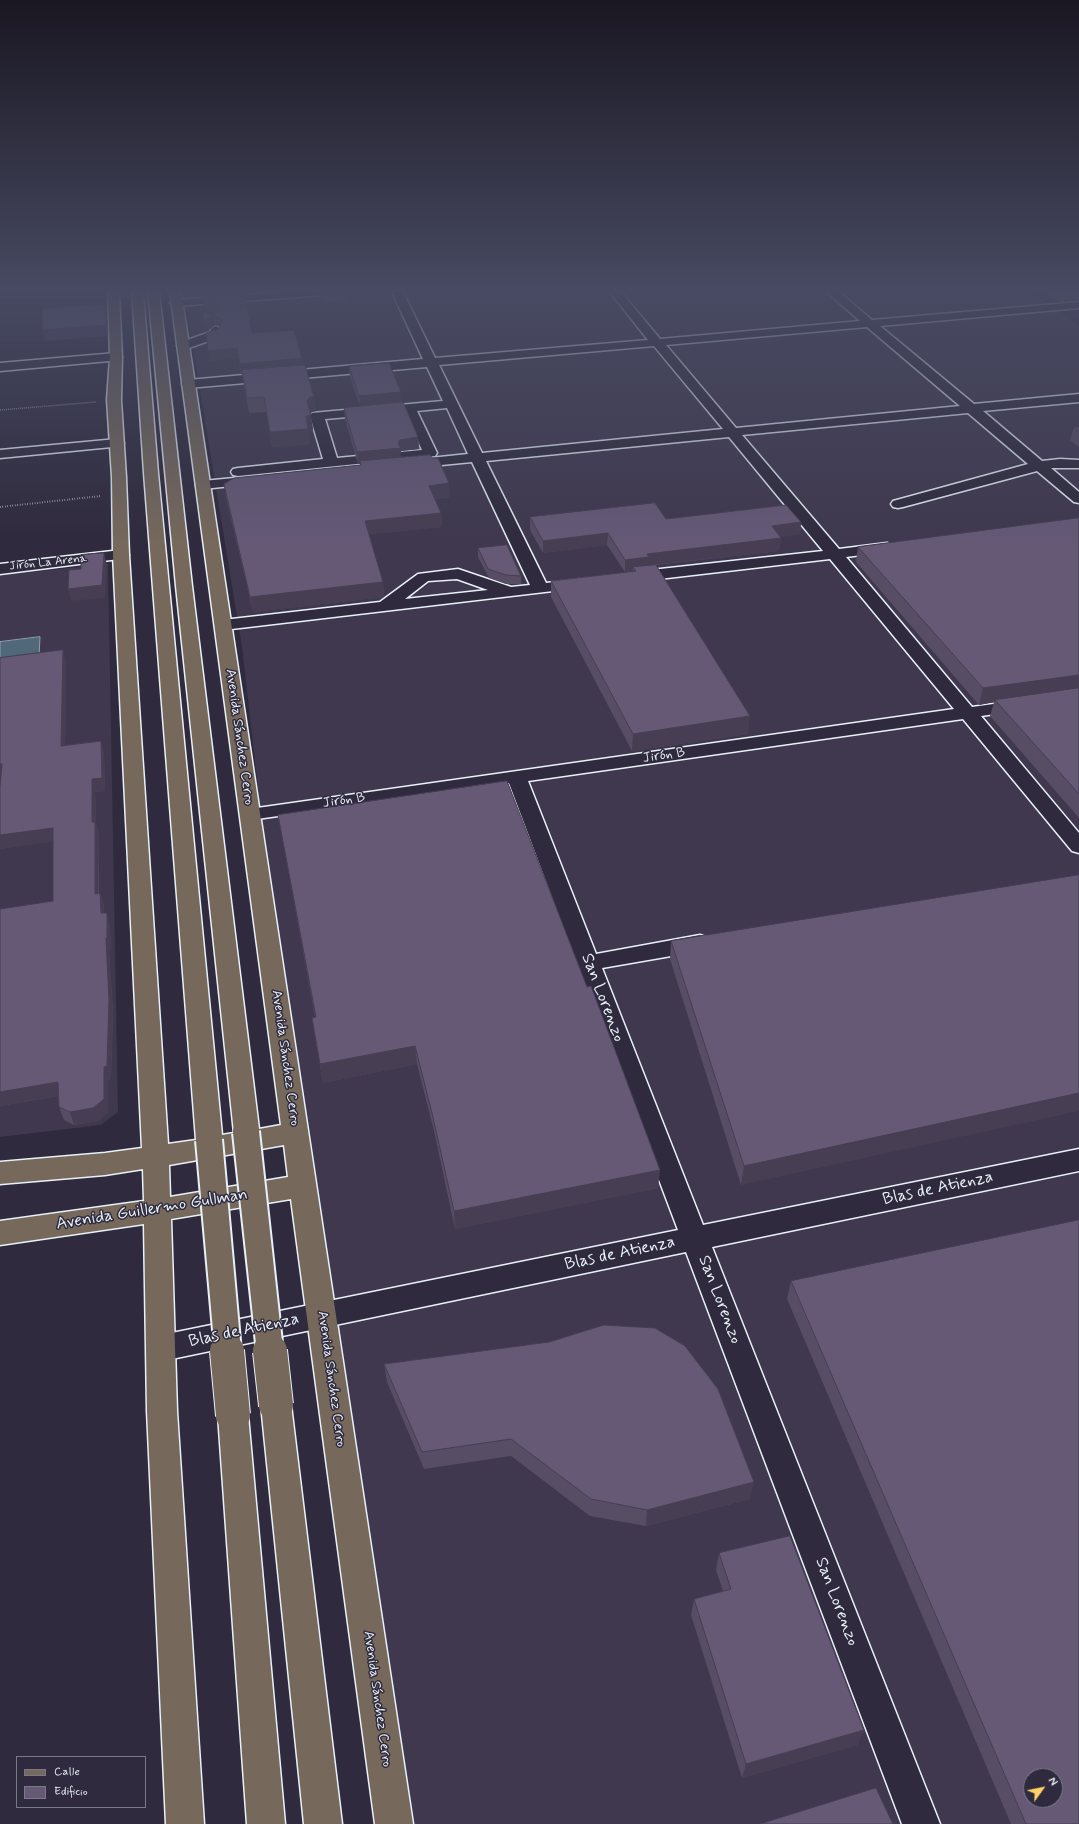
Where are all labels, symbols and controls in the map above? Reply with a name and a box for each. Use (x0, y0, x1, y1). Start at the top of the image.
street label: Jirón La Arena (9, 552, 87, 574)
street label: Avenida Sánchez Cerro (221, 668, 257, 806)
street label: Jirón B (642, 745, 686, 767)
street label: Jirón B (322, 790, 366, 812)
street label: San Lorenzo (576, 951, 628, 1045)
street label: Avenida Sánchez Cerro (267, 989, 303, 1127)
street label: Blas de Atienza (881, 1167, 995, 1211)
street label: Avenida Guillermo Gullman (55, 1185, 249, 1235)
street label: Blas de Atienza (563, 1232, 677, 1276)
street label: San Lorenzo (693, 1253, 745, 1347)
street label: Blas de Atienza (187, 1309, 301, 1353)
street label: Avenida Sánchez Cerro (313, 1310, 349, 1448)
street label: San Lorenzo (810, 1555, 862, 1649)
street label: Avenida Sánchez Cerro (359, 1630, 395, 1768)
legend (16, 1756, 146, 1808)
text: Calle (54, 1764, 80, 1780)
north arrow (1023, 1768, 1063, 1808)
text: N (1044, 1775, 1060, 1789)
text: Edificio (54, 1784, 88, 1800)

